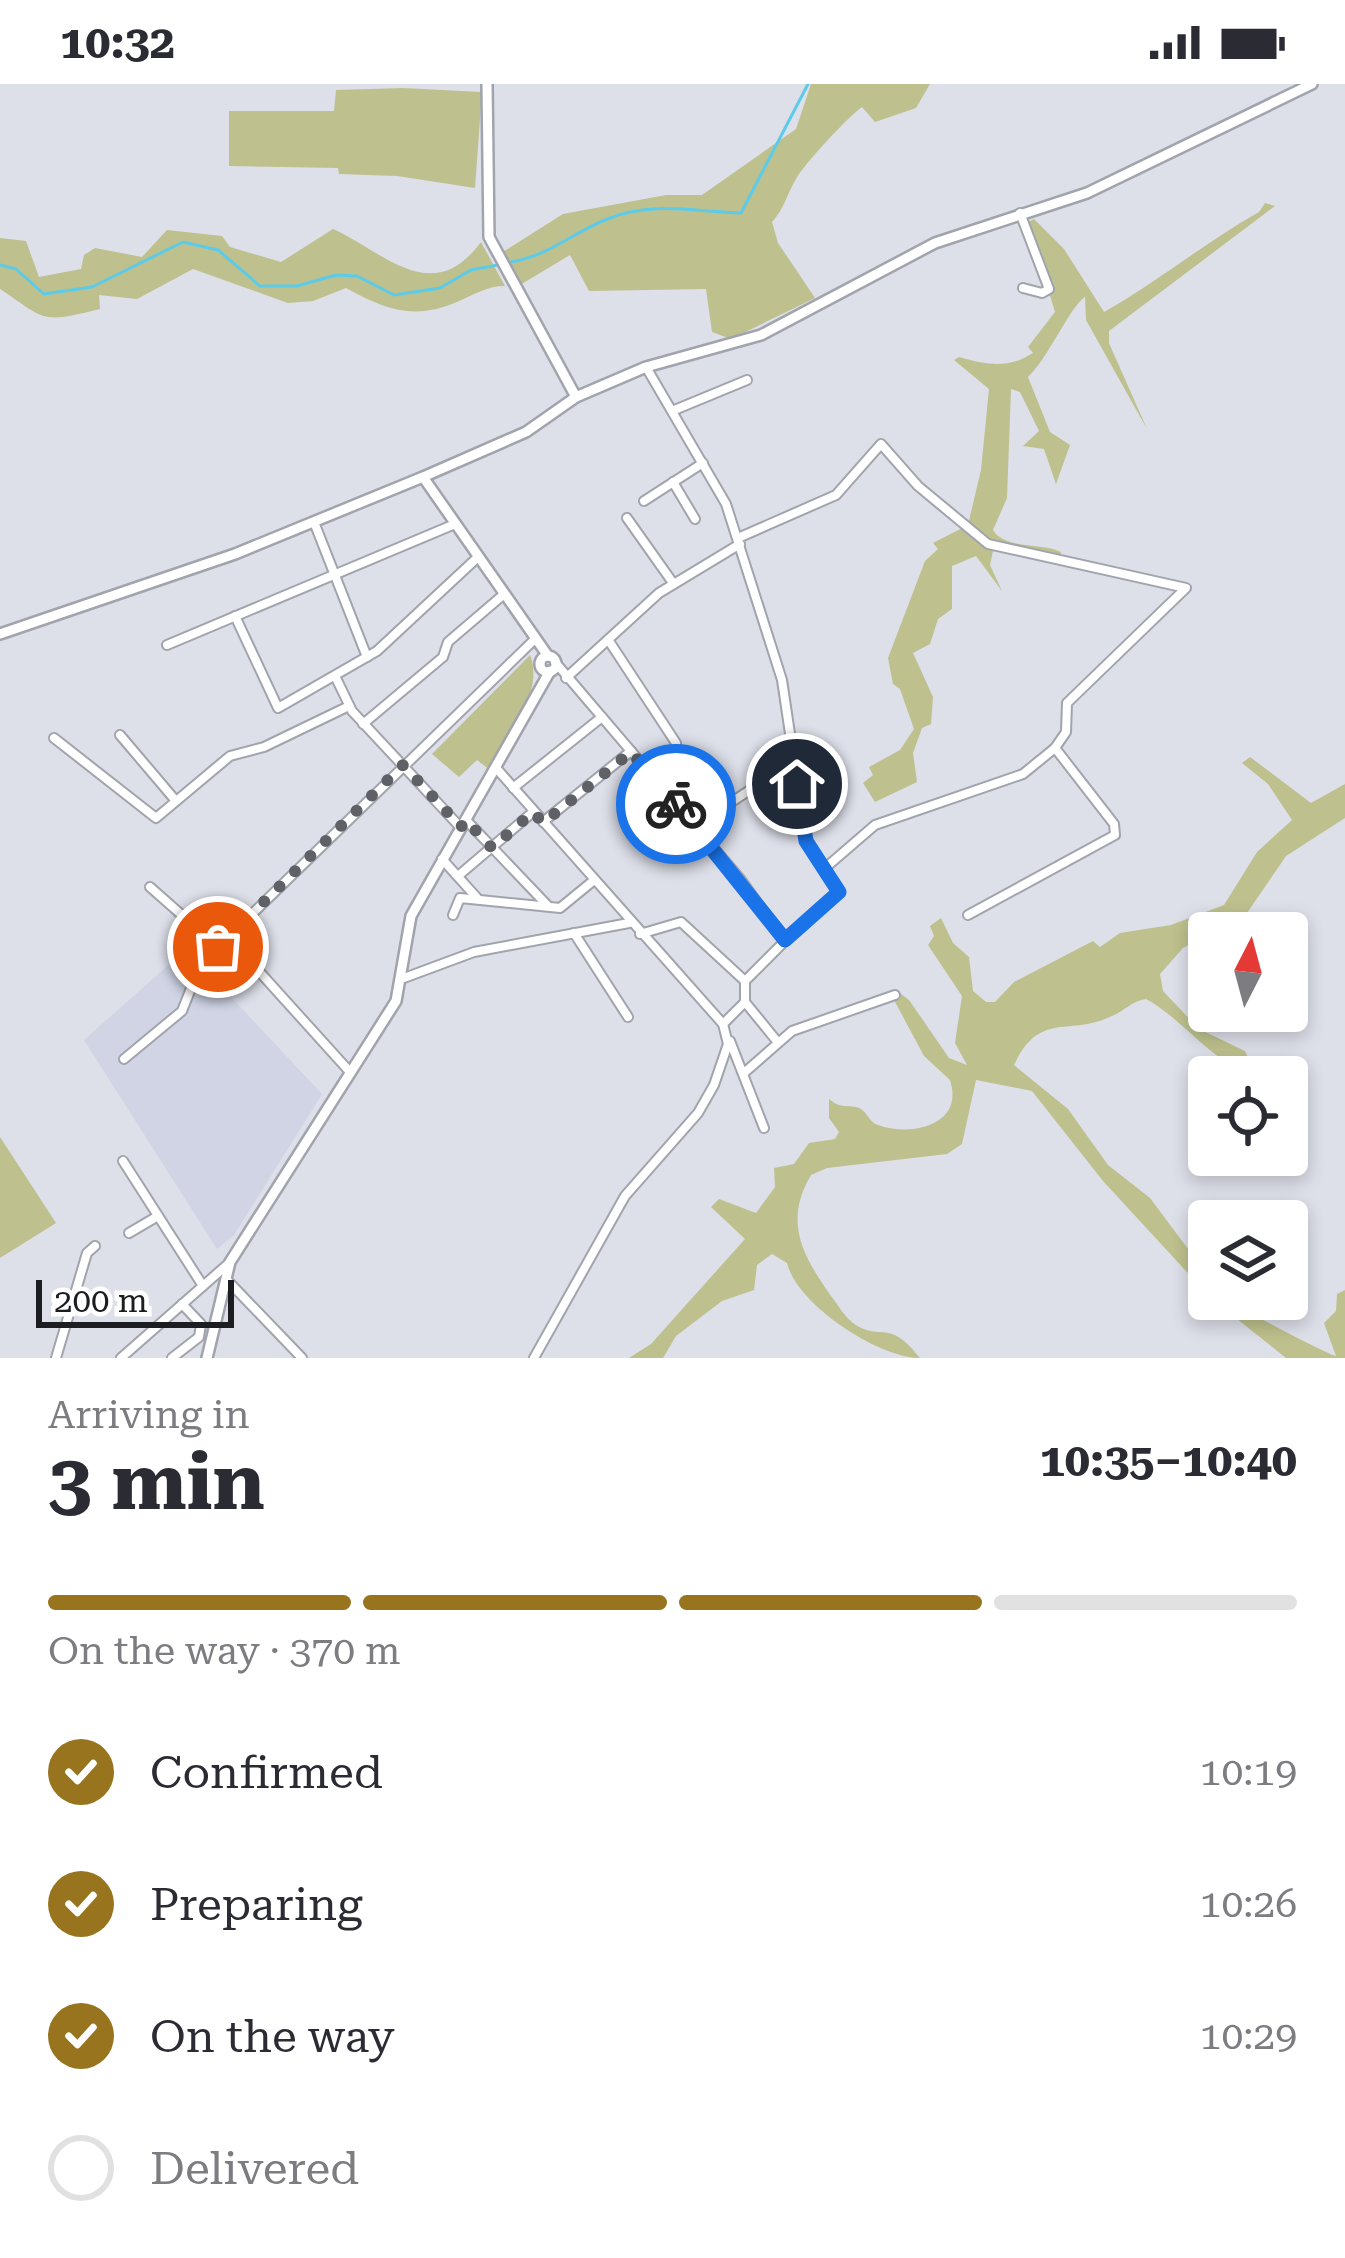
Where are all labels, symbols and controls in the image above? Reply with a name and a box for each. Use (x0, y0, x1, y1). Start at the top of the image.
text: 10:32 (60, 16, 175, 69)
pin (746, 733, 848, 835)
courier (616, 744, 736, 864)
icon: home (764, 751, 830, 817)
icon: bike (643, 771, 709, 837)
pin (167, 896, 269, 998)
north arrow (1188, 912, 1308, 1032)
map controls (1188, 912, 1308, 1320)
icon: bag (185, 914, 251, 980)
button: locate (1188, 1056, 1308, 1176)
button: layers (1188, 1200, 1308, 1320)
scale bar (36, 1274, 234, 1327)
text: 200 m (54, 1281, 148, 1320)
text: Arriving in (48, 1392, 250, 1438)
text: 10:35–10:40 (1040, 1434, 1297, 1487)
text: 3 min (48, 1437, 265, 1528)
text: On the way · 370 m (48, 1628, 400, 1674)
icon: check (48, 1739, 114, 1805)
text: Confirmed (150, 1746, 383, 1799)
text: 10:19 (1200, 1749, 1297, 1795)
icon: check (48, 1871, 114, 1937)
text: Preparing (150, 1878, 363, 1931)
text: 10:26 (1200, 1881, 1297, 1927)
icon: check (48, 2003, 114, 2069)
text: On the way (150, 2010, 395, 2063)
text: 10:29 (1200, 2013, 1297, 2059)
text: Delivered (150, 2142, 359, 2195)

